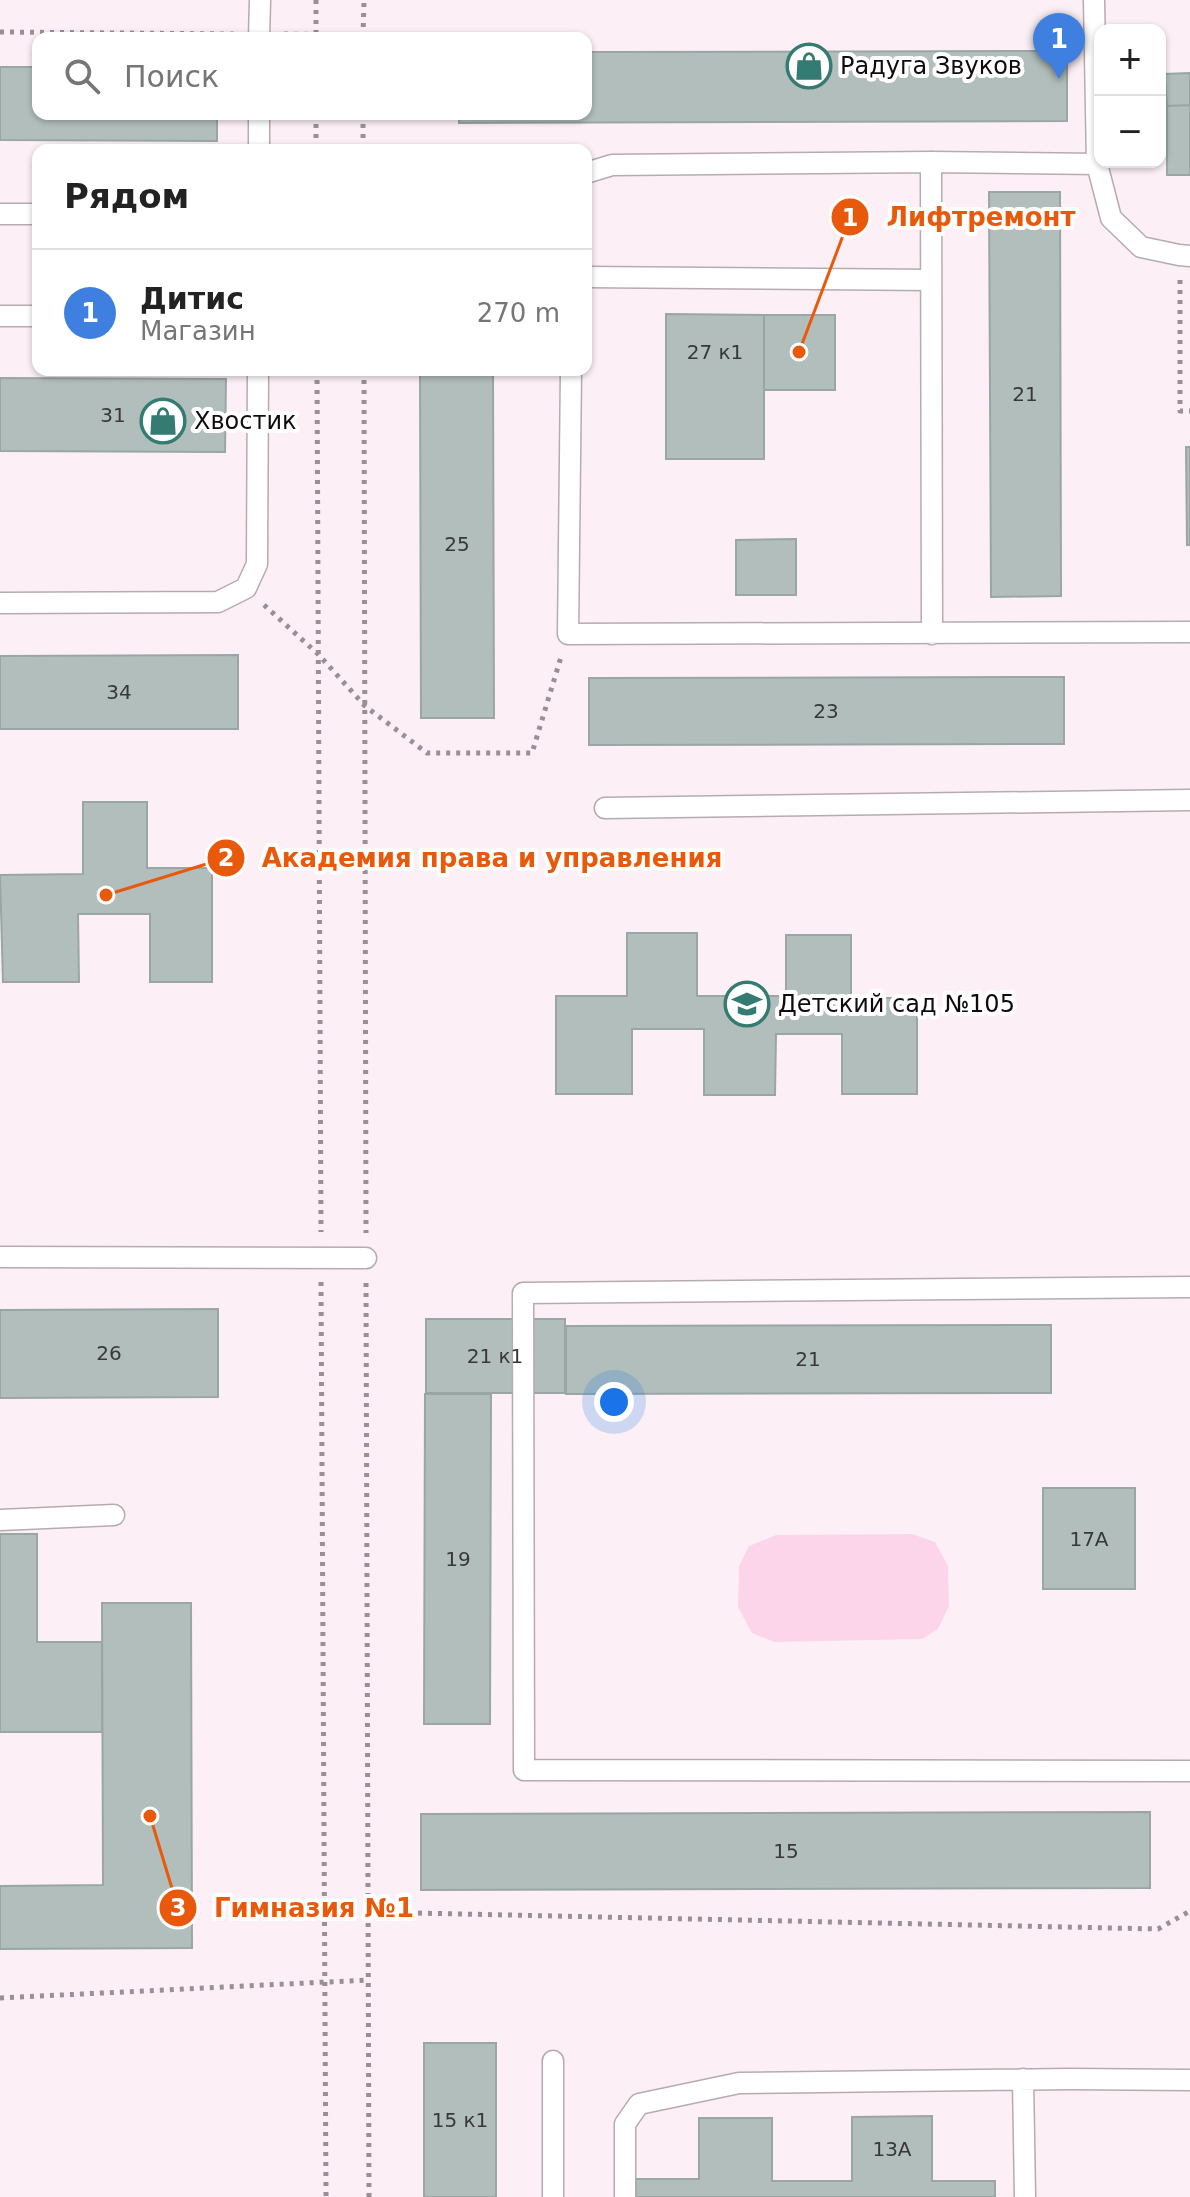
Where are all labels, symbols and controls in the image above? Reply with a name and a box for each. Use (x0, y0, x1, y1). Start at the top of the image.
pin: 1 (1033, 13, 1085, 79)
map controls (1094, 24, 1166, 168)
button: + (1094, 24, 1166, 96)
search box (32, 32, 592, 120)
shop icon: Радуга Звуков (785, 42, 833, 90)
place label: Радуга Звуков (840, 52, 1022, 80)
icon: search (60, 54, 104, 98)
text: Поиск (124, 59, 219, 94)
button: − (1094, 96, 1166, 168)
text: Рядом (64, 176, 189, 216)
callout: Лифтремонт (830, 192, 1091, 242)
text: Лифтремонт (886, 202, 1076, 232)
text: 1 (842, 204, 858, 232)
text: Дитис (140, 281, 244, 316)
text: 1 (81, 298, 99, 328)
text: 270 m (477, 298, 560, 328)
text: Магазин (140, 316, 256, 346)
house number: 27 к1 (687, 340, 743, 364)
house number: 21 (1012, 382, 1038, 406)
shop icon: Хвостик (139, 397, 187, 445)
house number: 31 (100, 403, 126, 427)
place label: Хвостик (194, 407, 297, 435)
house number: 25 (444, 532, 470, 556)
house number: 34 (106, 680, 132, 704)
house number: 23 (813, 699, 839, 723)
callout: Академия права и управления (206, 833, 739, 883)
text: Академия права и управления (262, 843, 722, 873)
text: 2 (218, 844, 234, 872)
school or university icon: Детский сад №105 (723, 980, 771, 1028)
place label: Детский сад №105 (778, 990, 1015, 1018)
house number: 26 (96, 1341, 122, 1365)
house number: 21 к1 (467, 1344, 523, 1368)
house number: 21 (795, 1347, 821, 1371)
your location (594, 1382, 634, 1422)
house number: 17А (1069, 1527, 1109, 1551)
house number: 19 (445, 1547, 471, 1571)
house number: 15 (773, 1839, 799, 1863)
callout: Гимназия №1 (158, 1883, 430, 1933)
text: Гимназия №1 (214, 1893, 414, 1923)
text: 3 (170, 1894, 186, 1922)
house number: 15 к1 (432, 2108, 488, 2132)
house number: 13А (872, 2137, 912, 2161)

